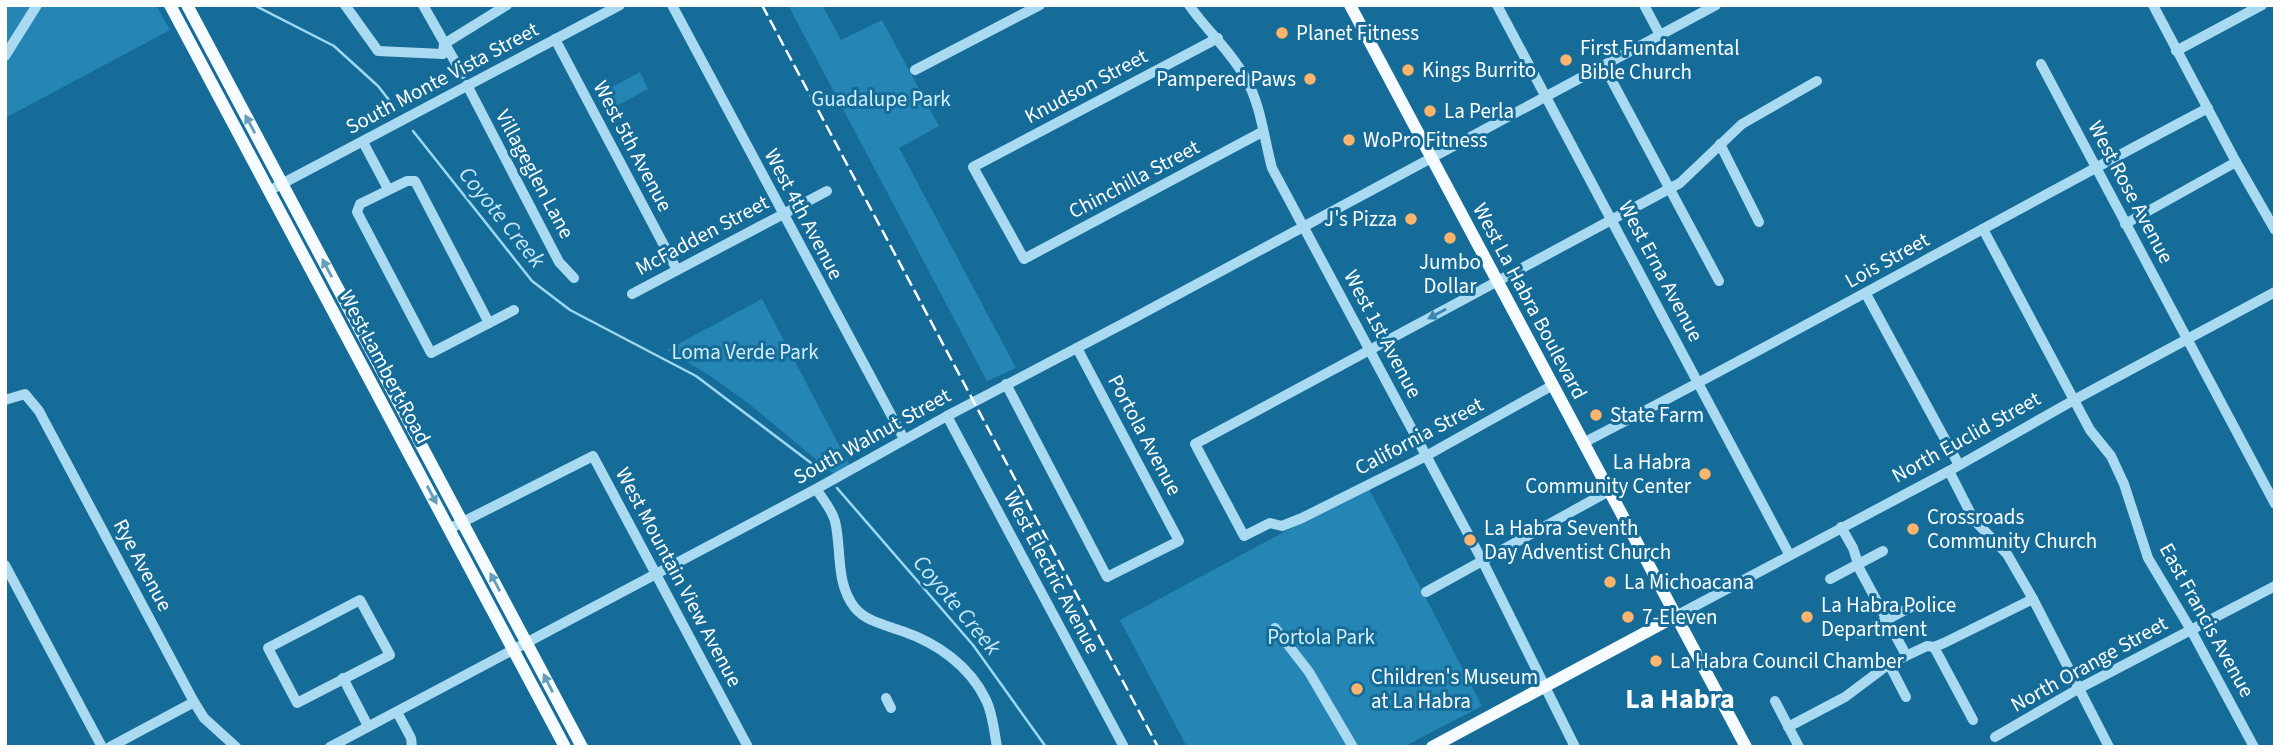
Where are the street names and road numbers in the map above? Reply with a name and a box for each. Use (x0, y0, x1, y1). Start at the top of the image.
street label: South Monte Vista Street (340, 14, 544, 142)
street label: Knudson Street (1019, 41, 1153, 131)
street label: West 5th Avenue (586, 75, 680, 217)
street label: Villageglen Lane (488, 104, 582, 244)
street label: West Rose Avenue (2081, 115, 2181, 269)
street label: Chinchilla Street (1063, 132, 1205, 226)
street label: West 4th Avenue (757, 143, 851, 285)
street label: McFadden Street (630, 187, 774, 283)
street label: West Erna Avenue (1611, 195, 1711, 347)
street label: West La Habra Boulevard (1465, 197, 1595, 405)
street label: Lois Street (1839, 225, 1935, 295)
street label: West 1st Avenue (1337, 265, 1429, 403)
street label: West Lambert Road (332, 285, 438, 449)
street label: Portola Avenue (1101, 369, 1189, 501)
street label: South Walnut Street (788, 380, 956, 492)
street label: North Euclid Street (1886, 384, 2046, 490)
street label: California Street (1349, 389, 1489, 483)
street label: West Mountain View Avenue (608, 462, 750, 692)
street label: West Electric Avenue (996, 485, 1108, 659)
street label: Rye Avenue (106, 513, 180, 617)
street label: East Francis Avenue (2152, 537, 2262, 703)
street label: North Orange Street (2005, 608, 2173, 720)

